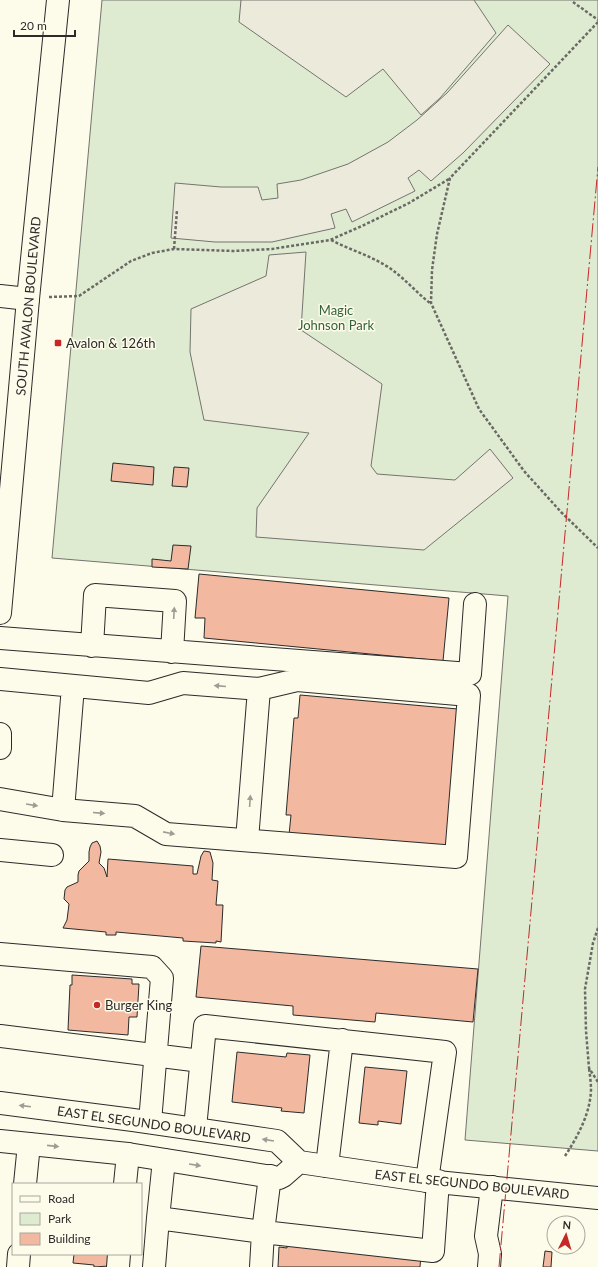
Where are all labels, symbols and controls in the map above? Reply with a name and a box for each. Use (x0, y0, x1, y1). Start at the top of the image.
scale bar (14, 12, 75, 38)
text: 20 m (20, 18, 47, 33)
street label: SOUTH AVALON BOULEVARD (12, 216, 44, 396)
park label: Magic Johnson Park (298, 302, 374, 333)
place label: Avalon & 126th (66, 335, 155, 351)
marker: Avalon & 126th (53, 338, 63, 348)
one-way arrow (171, 606, 177, 619)
one-way arrow (214, 683, 226, 690)
one-way arrow (247, 795, 254, 807)
one-way arrow (25, 802, 38, 808)
one-way arrow (93, 809, 105, 816)
one-way arrow (163, 830, 176, 836)
place label: Burger King (105, 997, 172, 1013)
marker: Burger King (92, 1000, 102, 1010)
street label: EAST EL SEGUNDO BOULEVARD (56, 1102, 252, 1146)
one-way arrow (19, 1103, 31, 1110)
one-way arrow (262, 1137, 274, 1143)
one-way arrow (47, 1143, 59, 1150)
one-way arrow (189, 1162, 202, 1168)
street label: EAST EL SEGUNDO BOULEVARD (374, 1166, 570, 1202)
legend (12, 1183, 142, 1255)
text: Road (48, 1191, 75, 1206)
text: Park (48, 1211, 72, 1226)
north arrow (546, 1215, 586, 1255)
text: N (562, 1218, 572, 1231)
text: Building (48, 1231, 91, 1246)

